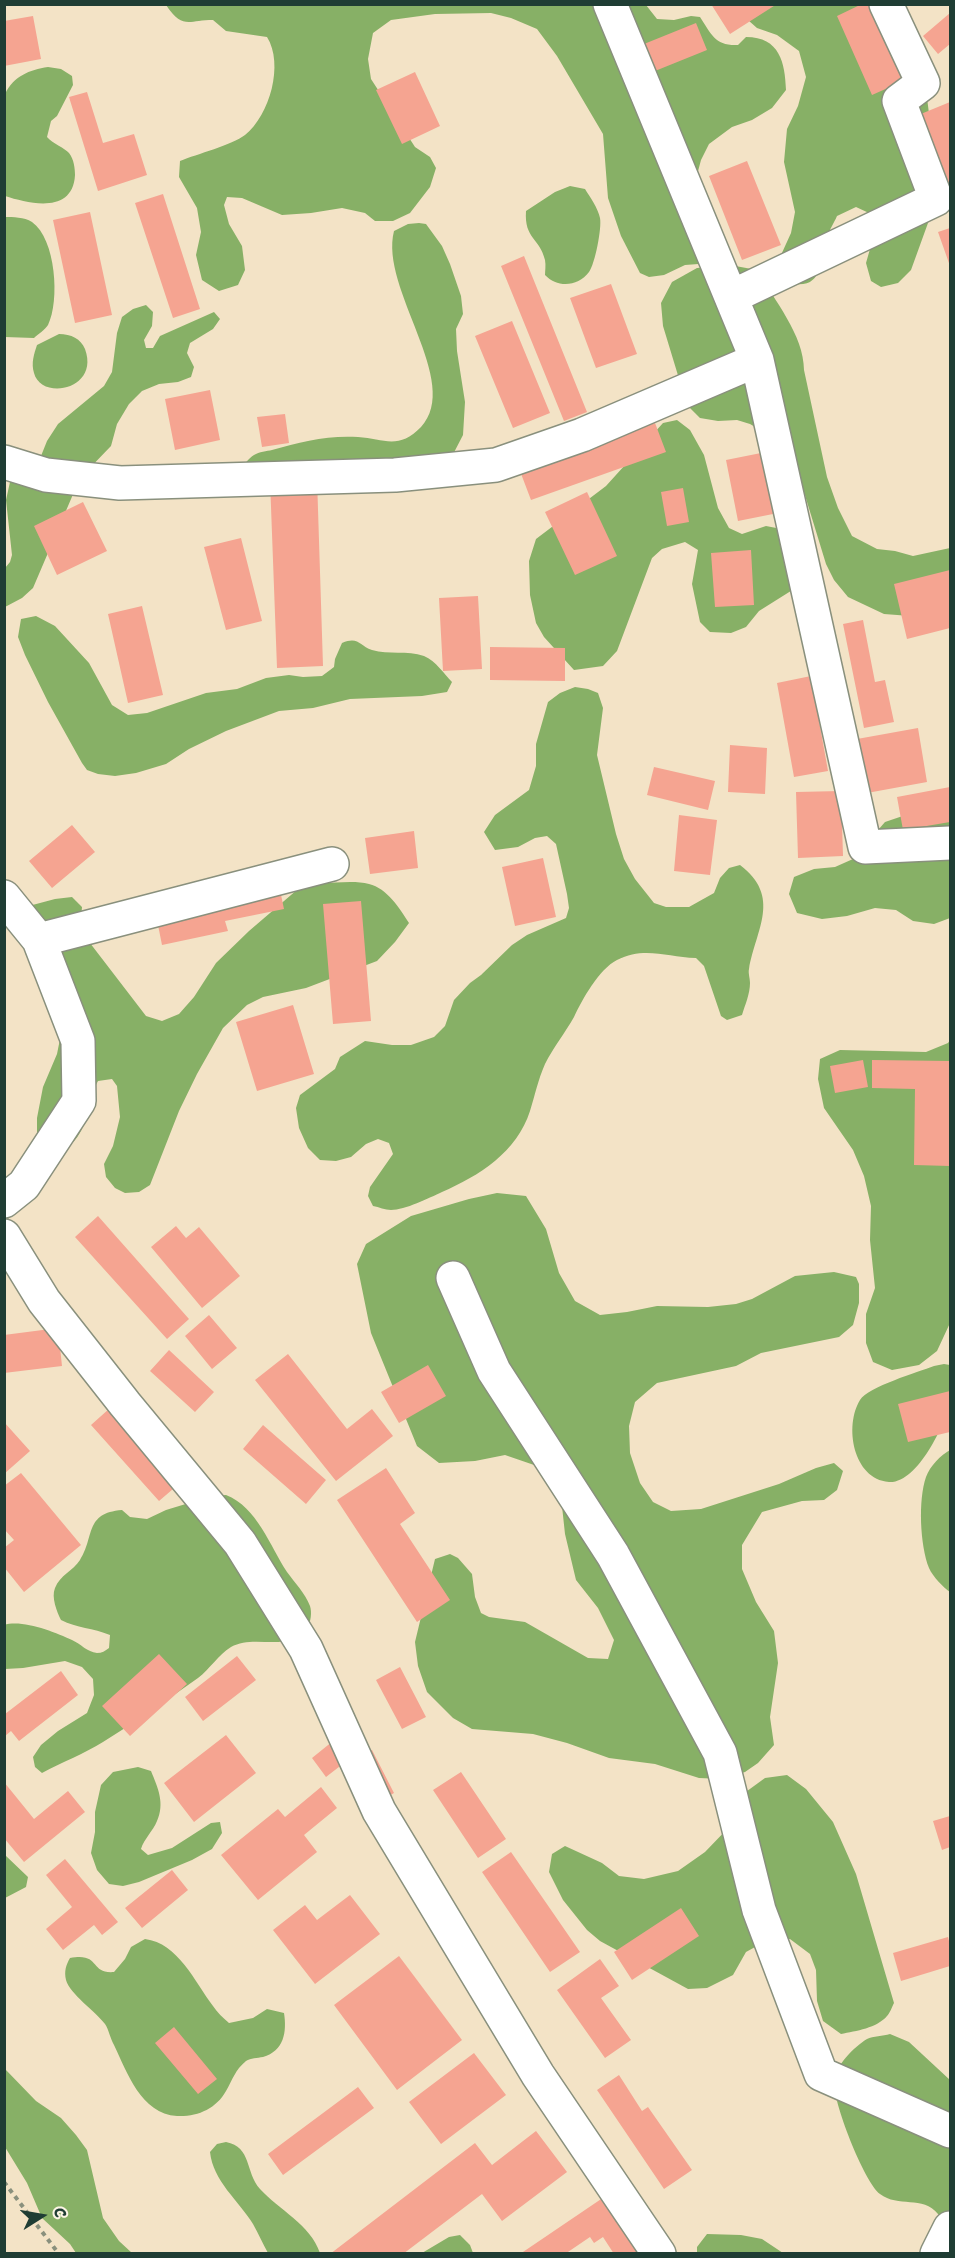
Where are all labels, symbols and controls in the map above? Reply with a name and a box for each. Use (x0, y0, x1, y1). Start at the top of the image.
north arrow (12, 2186, 72, 2246)
text: С (49, 2206, 71, 2219)

